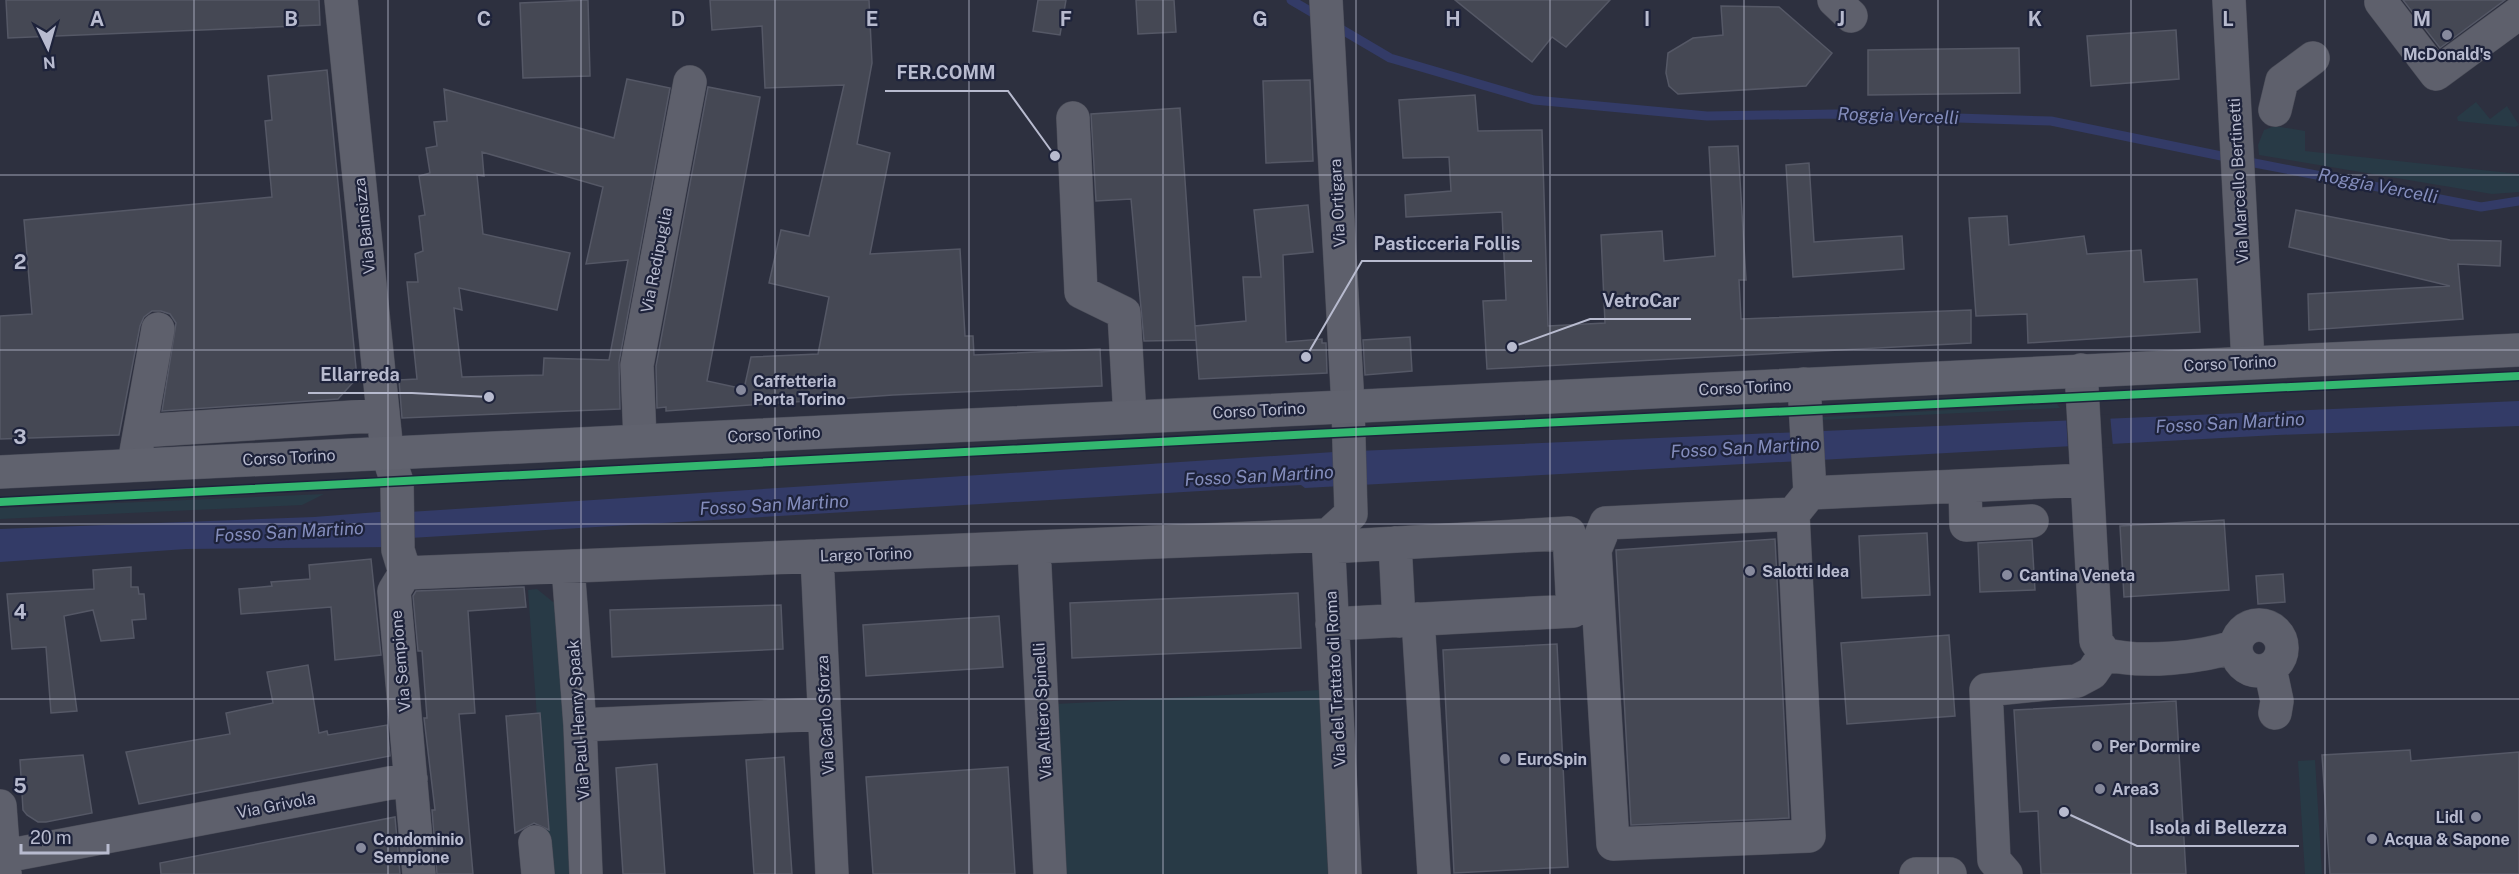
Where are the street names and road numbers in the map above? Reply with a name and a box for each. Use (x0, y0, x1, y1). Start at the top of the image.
street label: Via Marcello Bertinetti (2225, 98, 2252, 264)
street label: Via Ortigara (1326, 158, 1349, 248)
street label: Via Bainsizza (350, 177, 379, 275)
street label: Via Redipuglia (637, 206, 676, 314)
street label: Corso Torino (2183, 352, 2277, 375)
street label: Corso Torino (1698, 376, 1792, 399)
street label: Corso Torino (1212, 399, 1306, 422)
street label: Corso Torino (727, 423, 821, 446)
street label: Corso Torino (242, 446, 336, 469)
street label: Largo Torino (820, 543, 913, 566)
street label: Via del Trattato di Roma (1321, 590, 1350, 768)
street label: Via Sempione (387, 609, 414, 713)
street label: Via Paul Henry Spaak (563, 639, 594, 801)
street label: Via Altiero Spinelli (1029, 642, 1056, 780)
street label: Via Carlo Sforza (813, 655, 838, 775)
street label: Via Grivola (235, 789, 317, 822)

